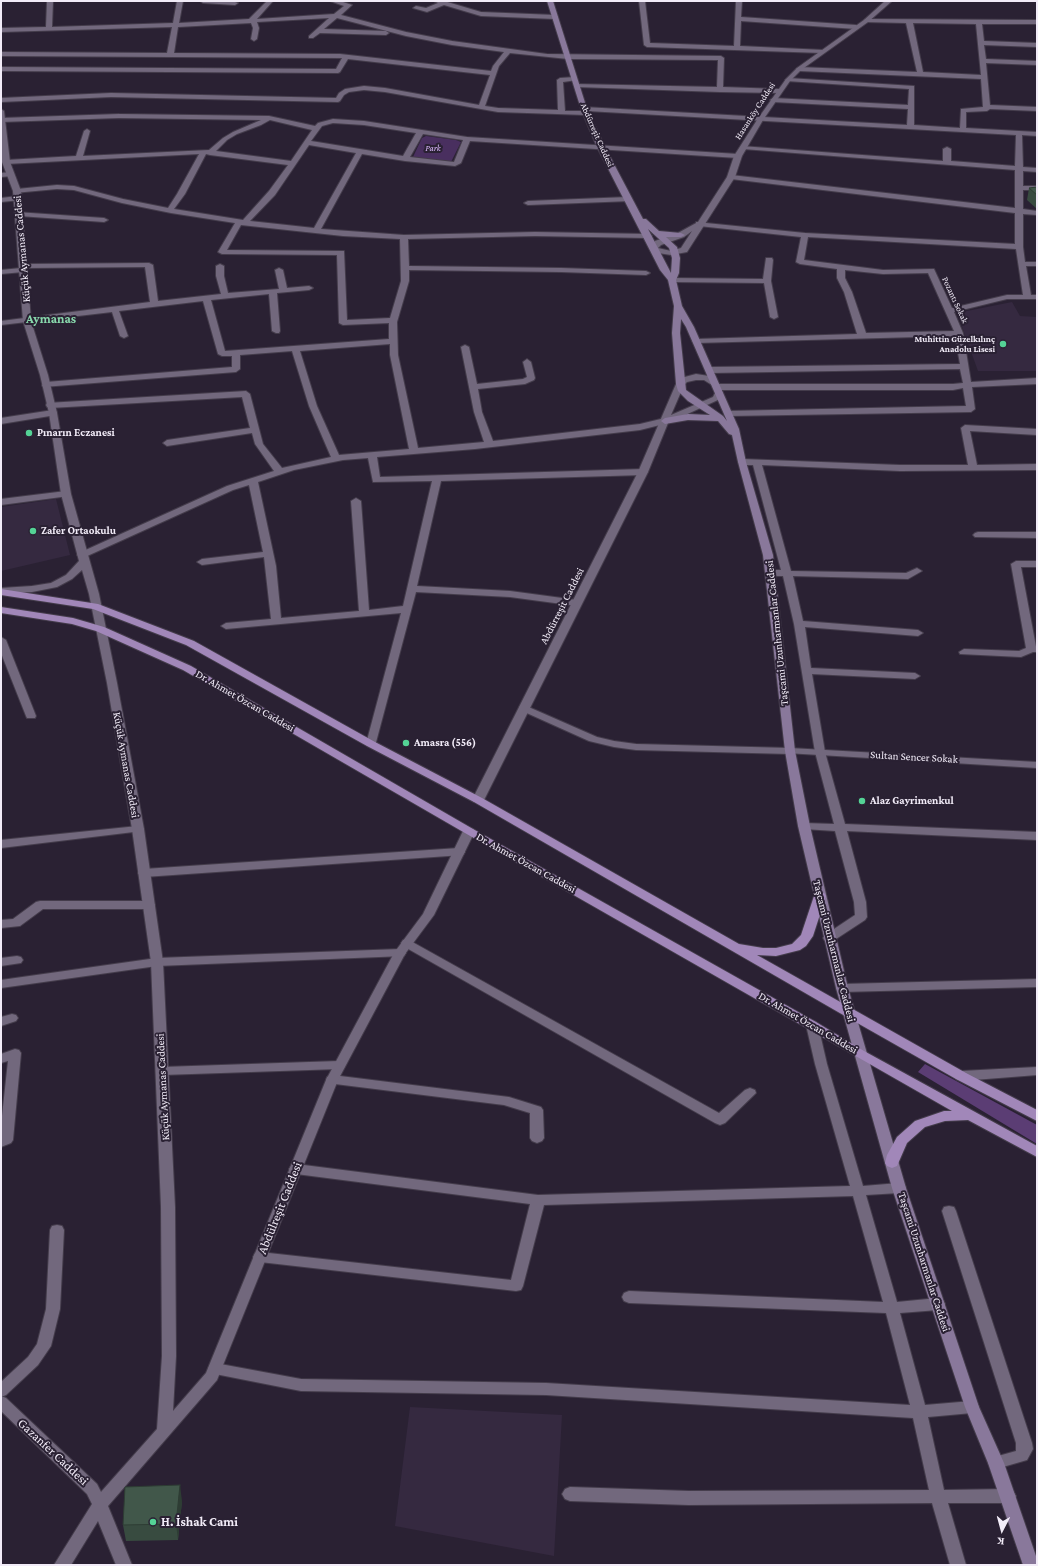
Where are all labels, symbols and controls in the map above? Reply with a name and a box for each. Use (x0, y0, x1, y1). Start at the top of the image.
street label: Hasanköy Caddesi (733, 80, 777, 142)
street label: Abdürreşit Caddesi (578, 101, 616, 169)
park label: Park (425, 143, 441, 153)
street label: Küçük Aymanas Caddesi (11, 195, 33, 303)
street label: Pozantı Sokak (940, 275, 970, 325)
district label: Aymanas (26, 311, 76, 327)
place label: Muhittin Güzelkılınç Anadolu Lisesi (915, 334, 995, 355)
marker: Muhittin Güzelkılınç Anadolu Lisesi (998, 339, 1008, 349)
place label: Pınarın Eczanesi (37, 426, 115, 440)
marker: Pınarın Eczanesi (24, 428, 34, 438)
place label: Zafer Ortaokulu (41, 524, 116, 538)
marker: Zafer Ortaokulu (28, 526, 38, 536)
street label: Taşcami Uzunharmanlar Caddesi (763, 560, 791, 706)
street label: Abdürreşit Caddesi (537, 566, 587, 646)
street label: Dr. Ahmet Özcan Caddesi (193, 667, 297, 735)
street label: Küçük Aymanas Caddesi (110, 711, 142, 819)
place label: Amasra (556) (414, 736, 476, 750)
marker: Amasra (556) (401, 738, 411, 748)
street label: Sultan Sencer Sokak (870, 748, 958, 766)
place label: Alaz Gayrimenkul (870, 794, 954, 808)
marker: Alaz Gayrimenkul (857, 796, 867, 806)
street label: Dr. Ahmet Özcan Caddesi (474, 830, 578, 896)
street label: Taşcami Uzunharmanlar Caddesi (810, 879, 858, 1023)
street label: Dr. Ahmet Özcan Caddesi (756, 989, 860, 1057)
street label: Küçük Aymanas Caddesi (154, 1033, 172, 1141)
street label: Abdülreşit Caddesi (254, 1160, 306, 1256)
street label: Taşcami Uzunharmanlar Caddesi (895, 1191, 953, 1333)
street label: Gazanfer Caddesi (14, 1415, 92, 1489)
north arrow (982, 1510, 1022, 1550)
place label: H. İshak Cami (161, 1514, 238, 1530)
marker: H. İshak Cami (148, 1517, 158, 1527)
text: K (997, 1536, 1005, 1548)

